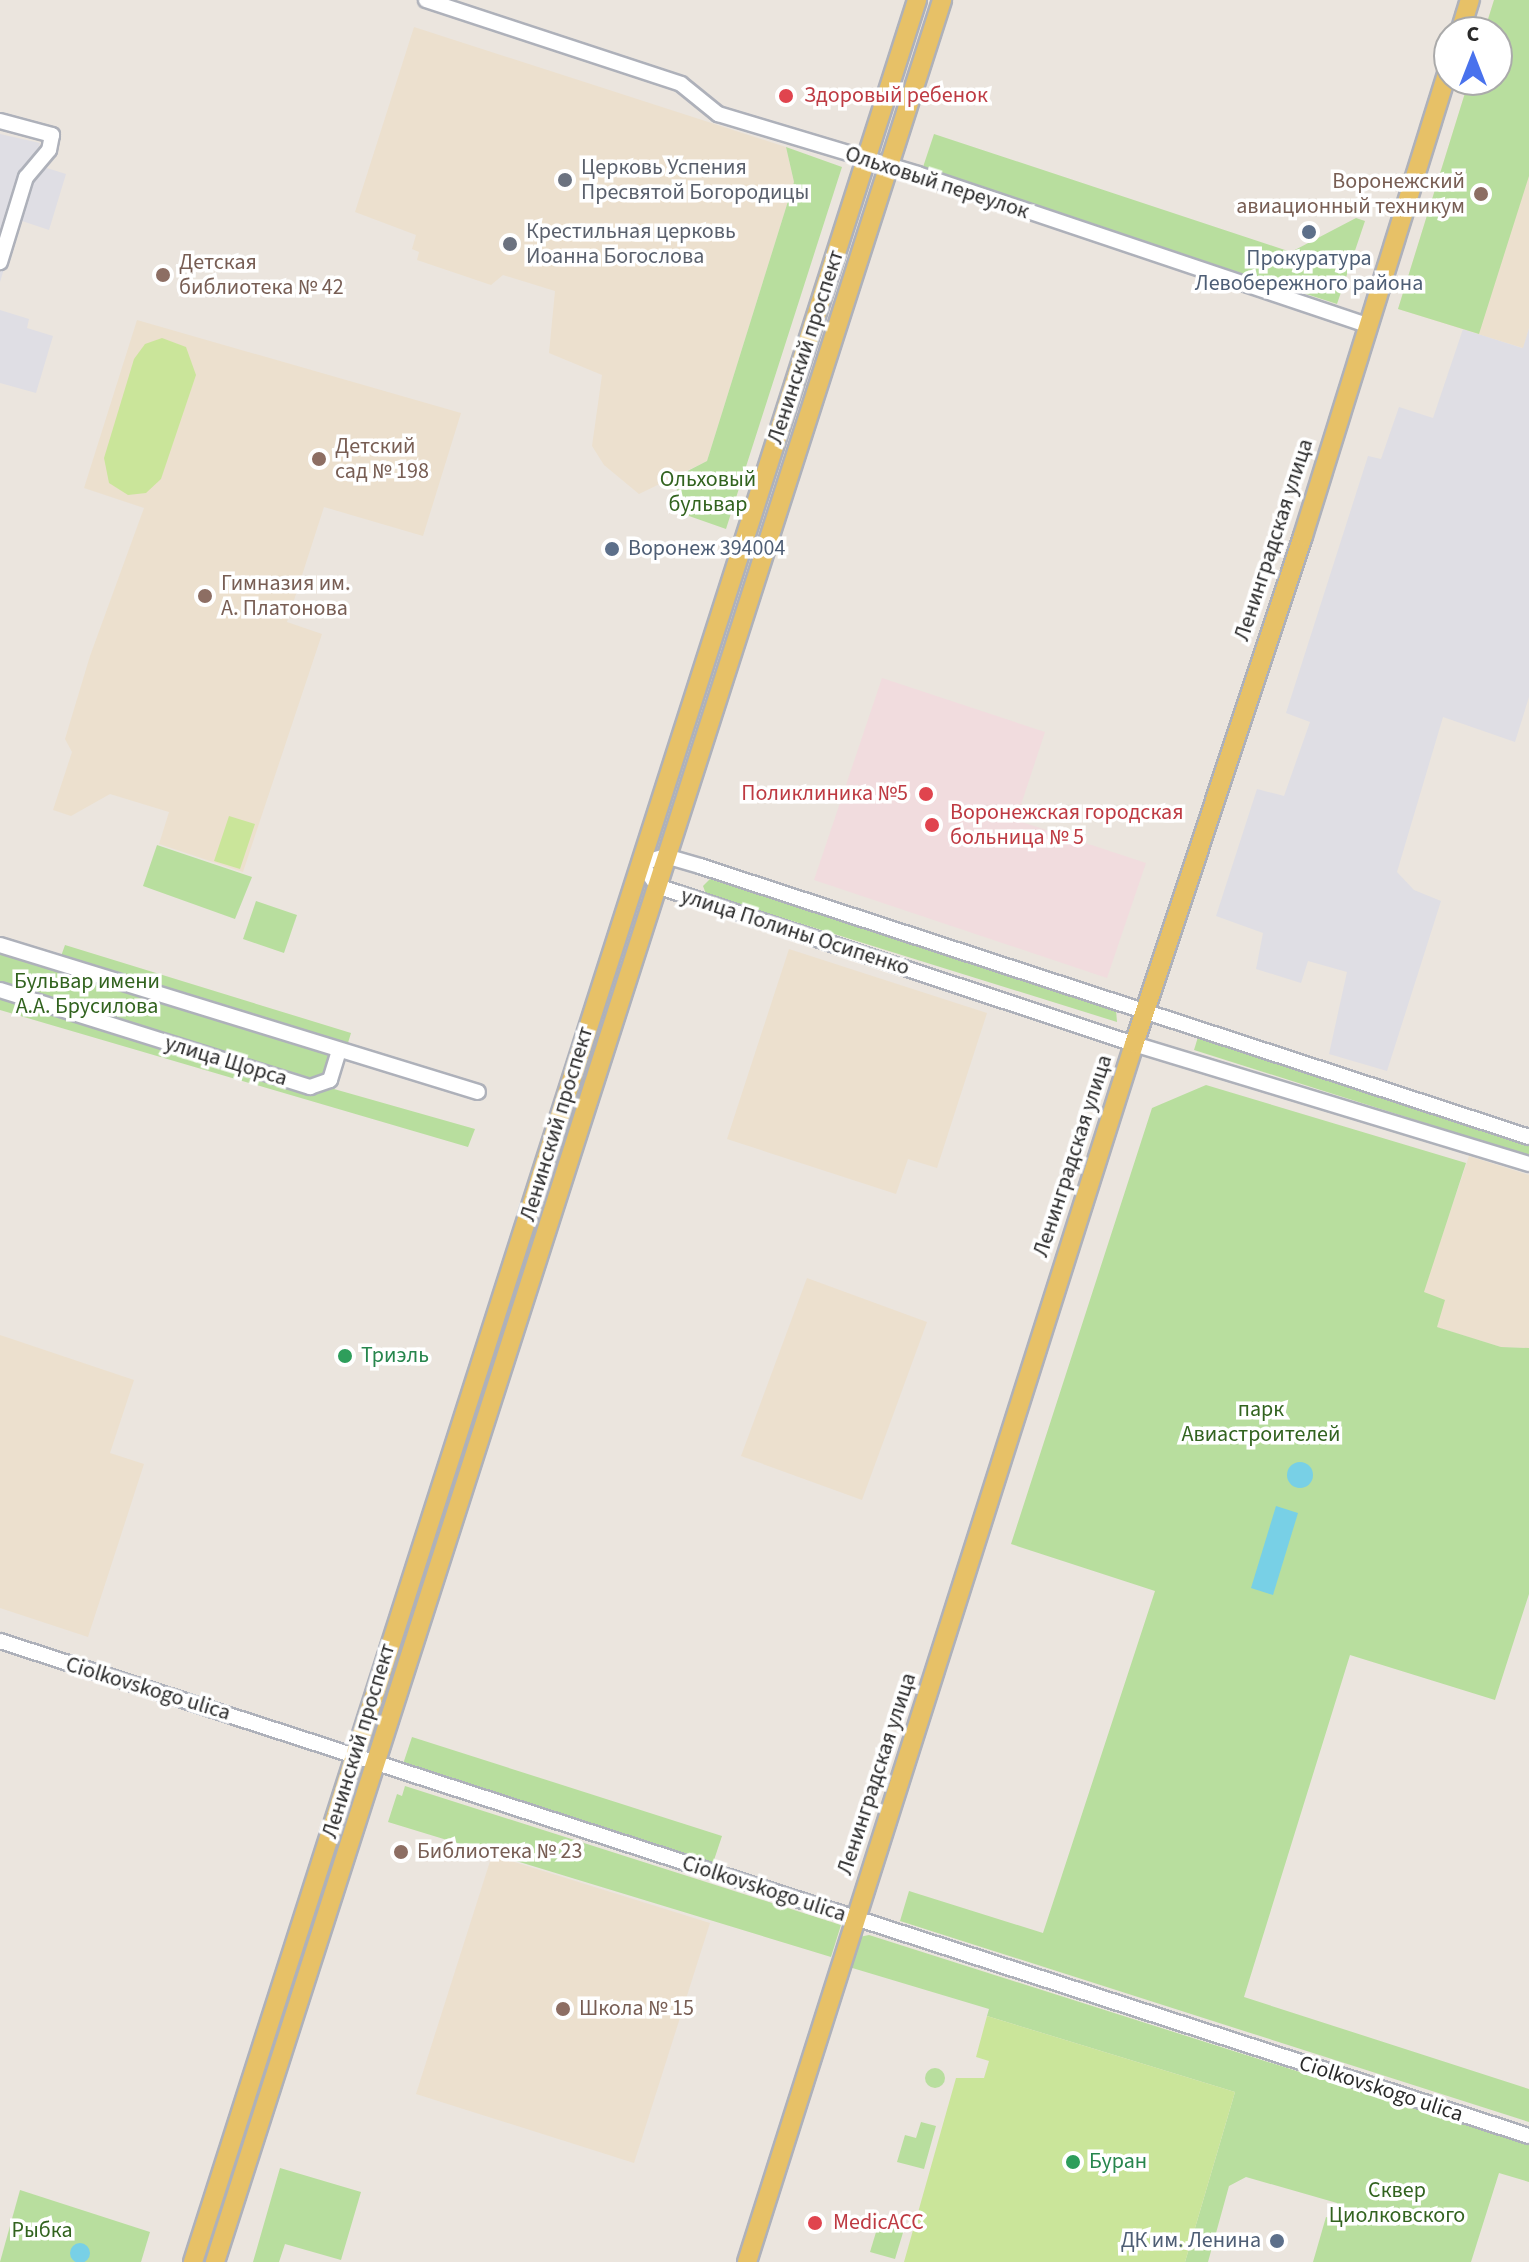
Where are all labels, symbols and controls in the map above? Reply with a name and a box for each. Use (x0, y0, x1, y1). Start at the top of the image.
north arrow (1433, 16, 1513, 96)
text: С (1467, 18, 1479, 50)
place label: Здоровый ребенок (804, 83, 988, 109)
marker: Здоровый ребенок (775, 85, 797, 107)
street label: Ольховый переулок (842, 141, 1032, 225)
place label: Церковь Успения Пресвятой Богородицы (581, 154, 809, 206)
place label: Воронежский авиационный техникум (1236, 168, 1465, 220)
marker: Церковь Успения Пресвятой Богородицы (556, 171, 574, 189)
marker: Воронежский авиационный техникум (1472, 185, 1490, 203)
place label: Крестильная церковь Иоанна Богослова (526, 218, 736, 270)
marker: Прокуратура Левобережного района (1300, 223, 1318, 241)
marker: Крестильная церковь Иоанна Богослова (501, 235, 519, 253)
place label: Прокуратура Левобережного района (1195, 245, 1423, 296)
street label: Ленинский проспект (762, 247, 850, 447)
place label: Детская библиотека № 42 (179, 249, 344, 300)
marker: Детская библиотека № 42 (154, 266, 172, 284)
place label: Детский сад № 198 (335, 433, 429, 484)
street label: Ленинградская улица (1229, 436, 1319, 644)
marker: Детский сад № 198 (310, 450, 328, 468)
park label: Ольховый бульвар (660, 466, 756, 518)
place label: Воронеж 394004 (628, 536, 785, 562)
marker: Воронеж 394004 (603, 540, 621, 558)
place label: Гимназия им. А. Платонова (221, 570, 350, 622)
marker: Гимназия им. А. Платонова (196, 587, 214, 605)
place label: Поликлиника №5 (741, 781, 908, 807)
marker: Поликлиника №5 (915, 783, 937, 805)
place label: Воронежская городская больница № 5 (950, 799, 1183, 850)
marker: Воронежская городская больница № 5 (921, 814, 943, 836)
street label: улица Полины Осипенко (677, 883, 913, 981)
park label: Бульвар имени А.А. Брусилова (14, 968, 160, 1020)
street label: Ленинский проспект (515, 1023, 599, 1225)
street label: улица Щорса (162, 1030, 290, 1092)
street label: Ленинградская улица (1028, 1052, 1118, 1260)
place label: Триэль (361, 1343, 429, 1369)
marker: Триэль (336, 1347, 354, 1365)
park label: парк Авиастроителей (1182, 1396, 1340, 1448)
street label: Ленинский проспект (317, 1640, 401, 1842)
street label: Ciolkovskogo ulica (62, 1651, 234, 1727)
street label: Ленинградская улица (832, 1670, 922, 1878)
place label: Библиотека № 23 (417, 1839, 582, 1865)
marker: Библиотека № 23 (392, 1843, 410, 1861)
street label: Ciolkovskogo ulica (679, 1850, 849, 1928)
place label: Школа № 15 (579, 1996, 694, 2022)
marker: Школа № 15 (554, 2000, 572, 2018)
street label: Ciolkovskogo ulica (1296, 2050, 1466, 2128)
place label: Буран (1089, 2149, 1147, 2175)
marker: Буран (1064, 2153, 1082, 2171)
park label: Сквер Циолковского (1329, 2177, 1465, 2228)
place label: MedicACC (833, 2210, 924, 2236)
marker: MedicACC (804, 2212, 826, 2234)
park label: Рыбка (11, 2218, 73, 2244)
place label: ДК им. Ленина (1121, 2228, 1261, 2254)
marker: ДК им. Ленина (1268, 2232, 1286, 2250)

